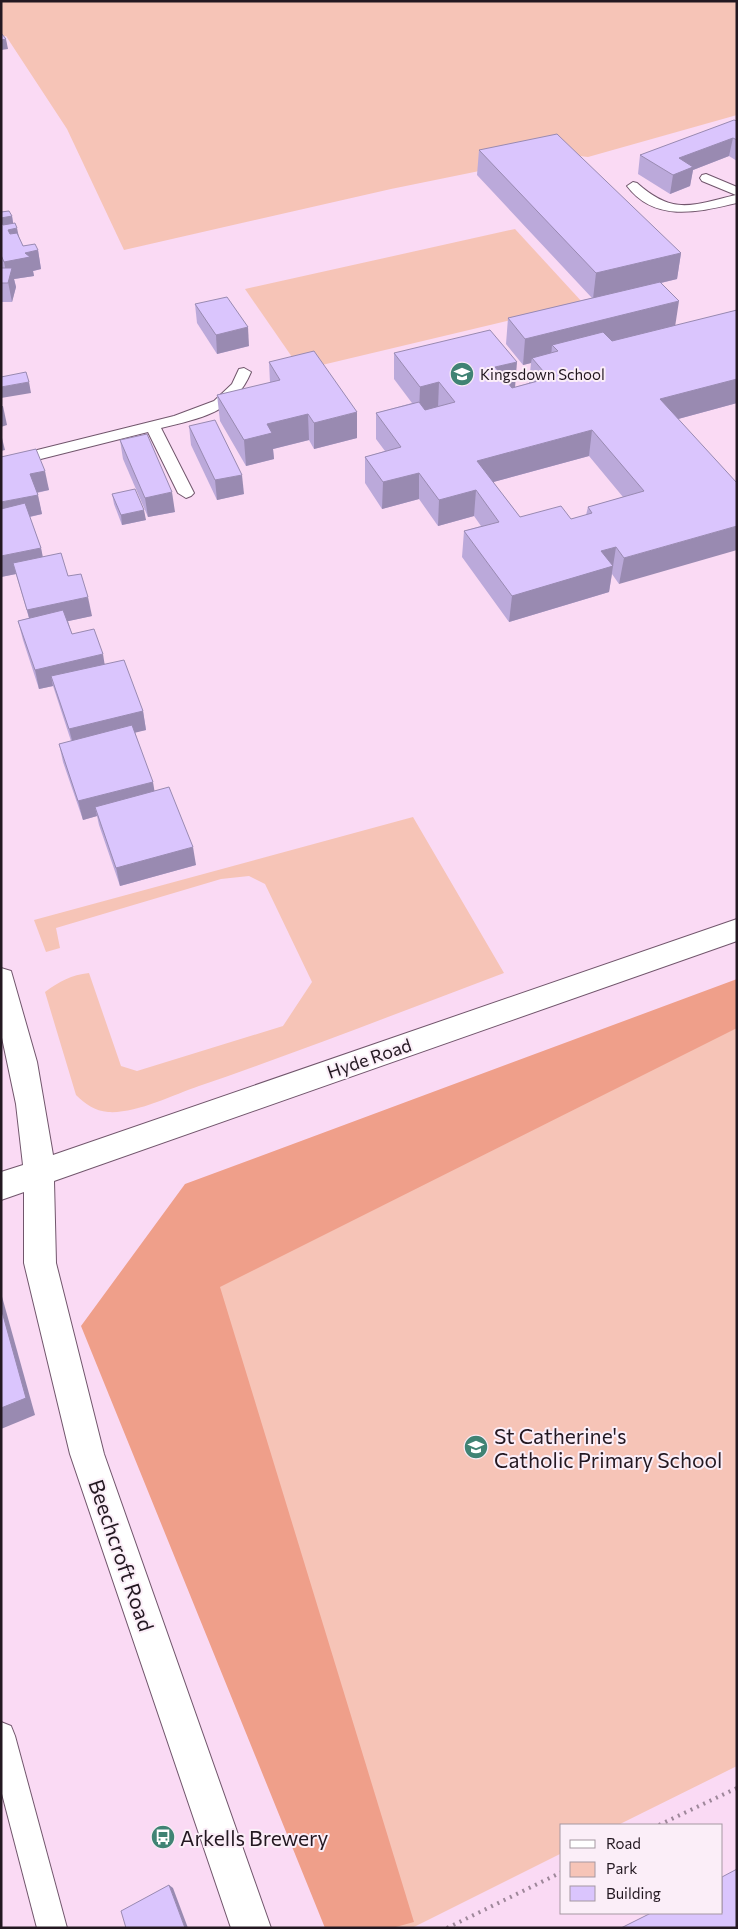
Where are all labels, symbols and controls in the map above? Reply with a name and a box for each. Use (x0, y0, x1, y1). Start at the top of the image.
school or university icon: Kingsdown School (449, 361, 475, 387)
place label: Kingsdown School (480, 365, 605, 383)
street label: Hyde Road (324, 1033, 414, 1083)
place label: St Catherine's Catholic Primary School (494, 1423, 722, 1472)
school or university icon: St Catherine's Catholic Primary School (463, 1434, 489, 1460)
street label: Beechcroft Road (84, 1476, 160, 1634)
bus stop icon: Arkells Brewery (150, 1824, 176, 1850)
legend (560, 1824, 723, 1914)
place label: Arkells Brewery (180, 1825, 328, 1850)
text: Road (606, 1834, 641, 1852)
text: Park (606, 1859, 637, 1877)
text: Building (606, 1884, 661, 1902)

